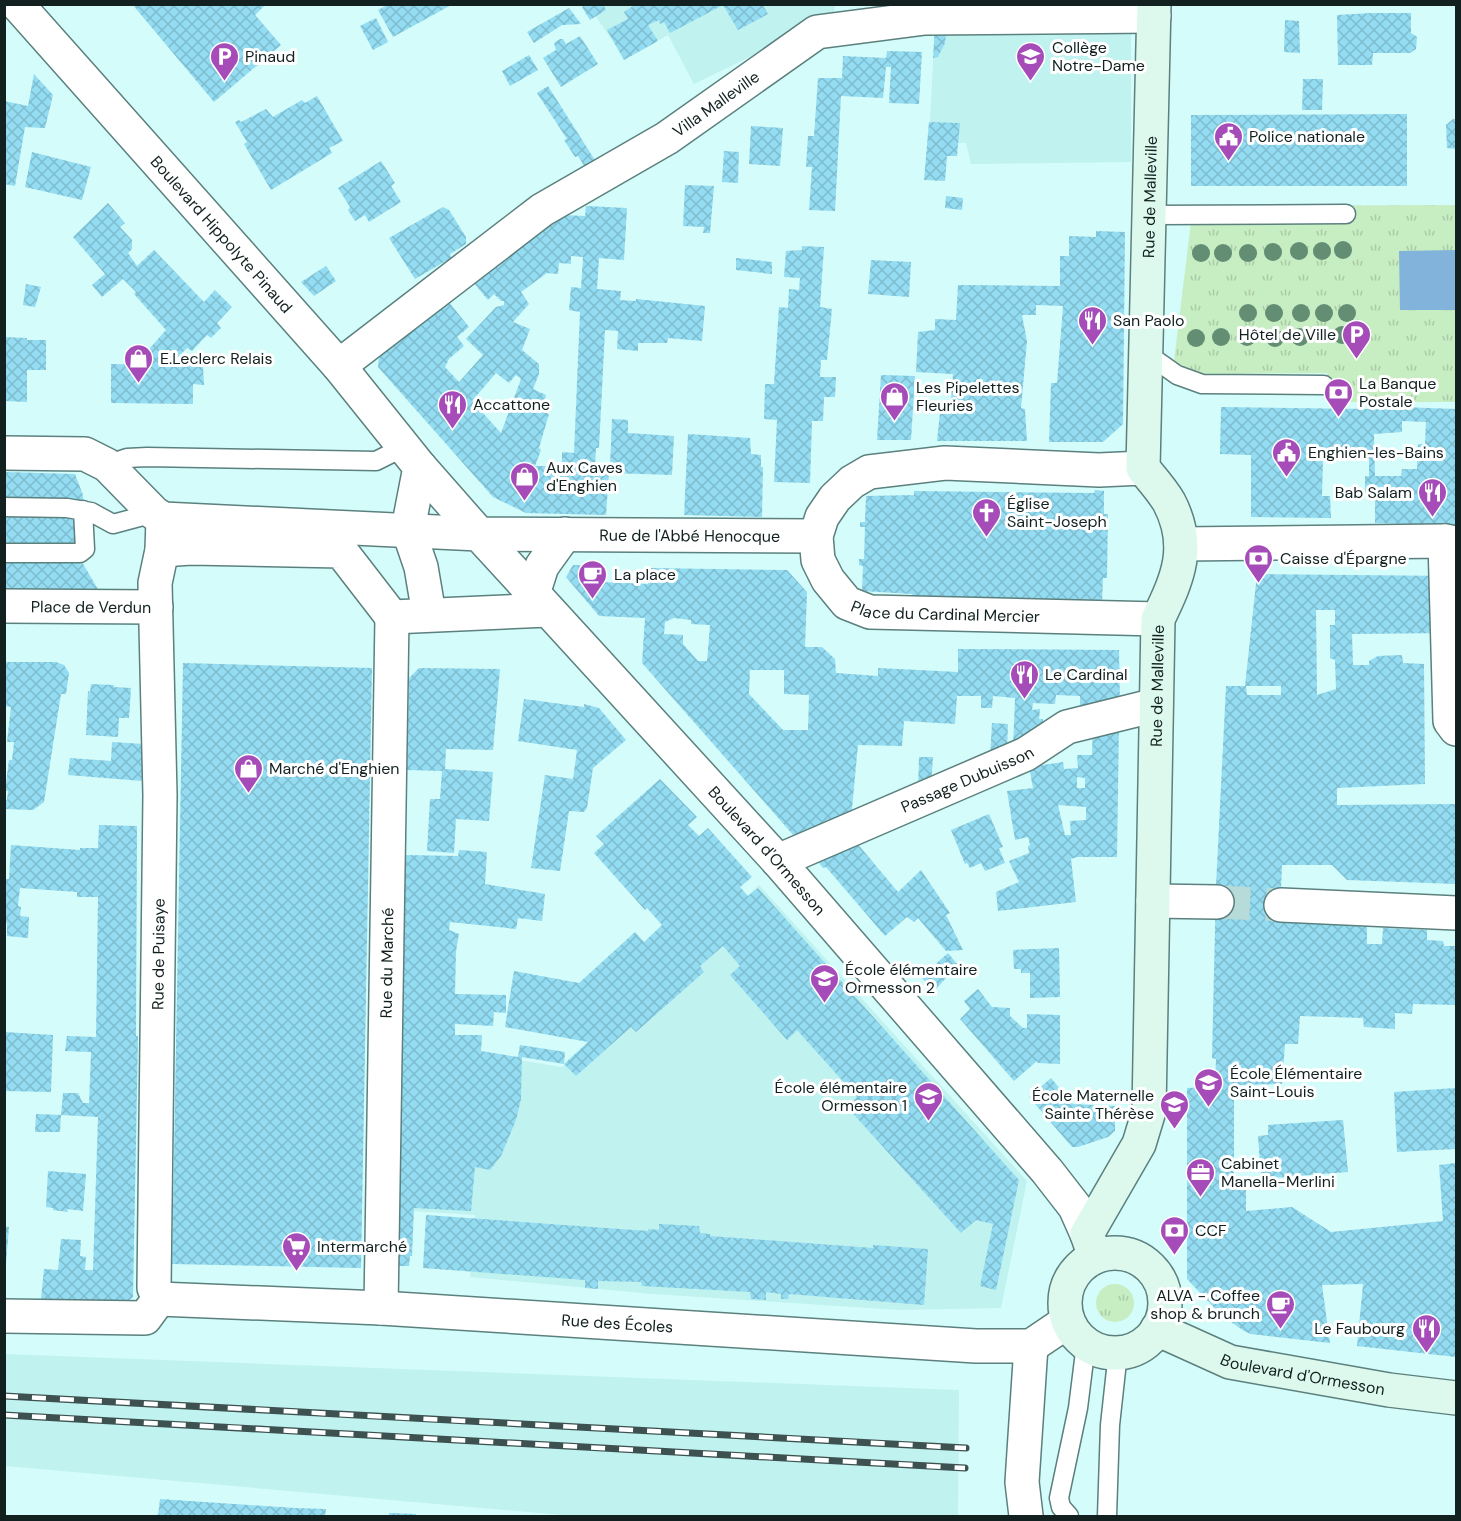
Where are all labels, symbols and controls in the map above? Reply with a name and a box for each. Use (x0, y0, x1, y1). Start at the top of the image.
place label: Collège Notre-Dame (1052, 37, 1145, 76)
parking icon: Pinaud (208, 40, 240, 82)
school or university icon: Collège Notre-Dame (1015, 40, 1047, 82)
place label: Pinaud (245, 46, 295, 67)
street label: Villa Malleville (669, 66, 764, 142)
public building icon: Police nationale (1212, 120, 1244, 162)
place label: Police nationale (1249, 126, 1365, 147)
street label: Rue de Malleville (1138, 136, 1162, 258)
street label: Boulevard Hippolyte Pinaud (146, 151, 297, 318)
restaurant icon: San Paolo (1076, 304, 1108, 346)
place label: San Paolo (1113, 310, 1185, 331)
parking icon: Hôtel de Ville (1341, 318, 1373, 360)
place label: Hôtel de Ville (1239, 324, 1336, 345)
shop icon: E.Leclerc Relais (123, 342, 155, 384)
place label: E.Leclerc Relais (160, 348, 272, 369)
place label: La Banque Postale (1359, 373, 1436, 412)
bank icon: La Banque Postale (1322, 376, 1354, 418)
place label: Les Pipelettes Fleuries (916, 377, 1020, 416)
shop icon: Les Pipelettes Fleuries (879, 380, 911, 422)
restaurant icon: Accattone (436, 388, 468, 430)
place label: Accattone (473, 394, 550, 415)
public building icon: Enghien-les-Bains (1271, 436, 1303, 478)
place label: Enghien-les-Bains (1308, 442, 1444, 463)
place label: Aux Caves d'Enghien (546, 457, 623, 496)
shop icon: Aux Caves d'Enghien (509, 460, 541, 502)
restaurant icon: Bab Salam (1417, 476, 1449, 518)
place label: Bab Salam (1335, 482, 1412, 503)
place label: Église Saint-Joseph (1007, 493, 1107, 532)
church icon: Église Saint-Joseph (970, 496, 1002, 538)
street label: Rue de l'Abbé Henocque (599, 525, 780, 547)
bank icon: Caisse d'Épargne (1243, 542, 1275, 584)
place label: Caisse d'Épargne (1280, 548, 1407, 569)
cafe icon: La place (577, 558, 609, 600)
place label: La place (614, 564, 676, 585)
street label: Place de Verdun (31, 596, 151, 618)
street label: Place du Cardinal Mercier (848, 596, 1040, 627)
street label: Rue de Malleville (1146, 625, 1169, 747)
restaurant icon: Le Cardinal (1008, 658, 1040, 700)
place label: Le Cardinal (1045, 664, 1128, 685)
street label: Passage Dubuisson (898, 742, 1038, 818)
shop icon: Marché d'Enghien (232, 752, 264, 794)
place label: Marché d'Enghien (269, 758, 400, 779)
street label: Boulevard d'Ormesson (704, 782, 830, 920)
street label: Rue de Puisaye (147, 898, 170, 1010)
street label: Rue du Marché (376, 907, 398, 1019)
place label: École élémentaire Ormesson 2 (845, 959, 977, 998)
school or university icon: École élémentaire Ormesson 2 (808, 962, 840, 1004)
place label: École Élémentaire Saint-Louis (1230, 1063, 1362, 1102)
school or university icon: École Élémentaire Saint-Louis (1193, 1066, 1225, 1108)
place label: École élémentaire Ormesson 1 (775, 1077, 907, 1116)
school or university icon: École élémentaire Ormesson 1 (912, 1080, 944, 1122)
place label: École Maternelle Sainte Thérèse (1032, 1085, 1154, 1124)
school or university icon: École Maternelle Sainte Thérèse (1159, 1088, 1191, 1130)
place label: Cabinet Manella-Merlini (1221, 1153, 1335, 1192)
office icon: Cabinet Manella-Merlini (1184, 1156, 1216, 1198)
bank icon: CCF (1158, 1214, 1190, 1256)
place label: CCF (1195, 1220, 1227, 1241)
supermarket icon: Intermarché (280, 1230, 312, 1272)
place label: Intermarché (317, 1236, 407, 1257)
place label: ALVA - Coffee shop & brunch (1150, 1285, 1260, 1324)
cafe icon: ALVA - Coffee shop & brunch (1265, 1288, 1297, 1330)
street label: Rue des Écoles (561, 1310, 674, 1338)
restaurant icon: Le Faubourg (1410, 1312, 1442, 1354)
place label: Le Faubourg (1314, 1318, 1405, 1339)
street label: Boulevard d'Ormesson (1217, 1349, 1386, 1400)

